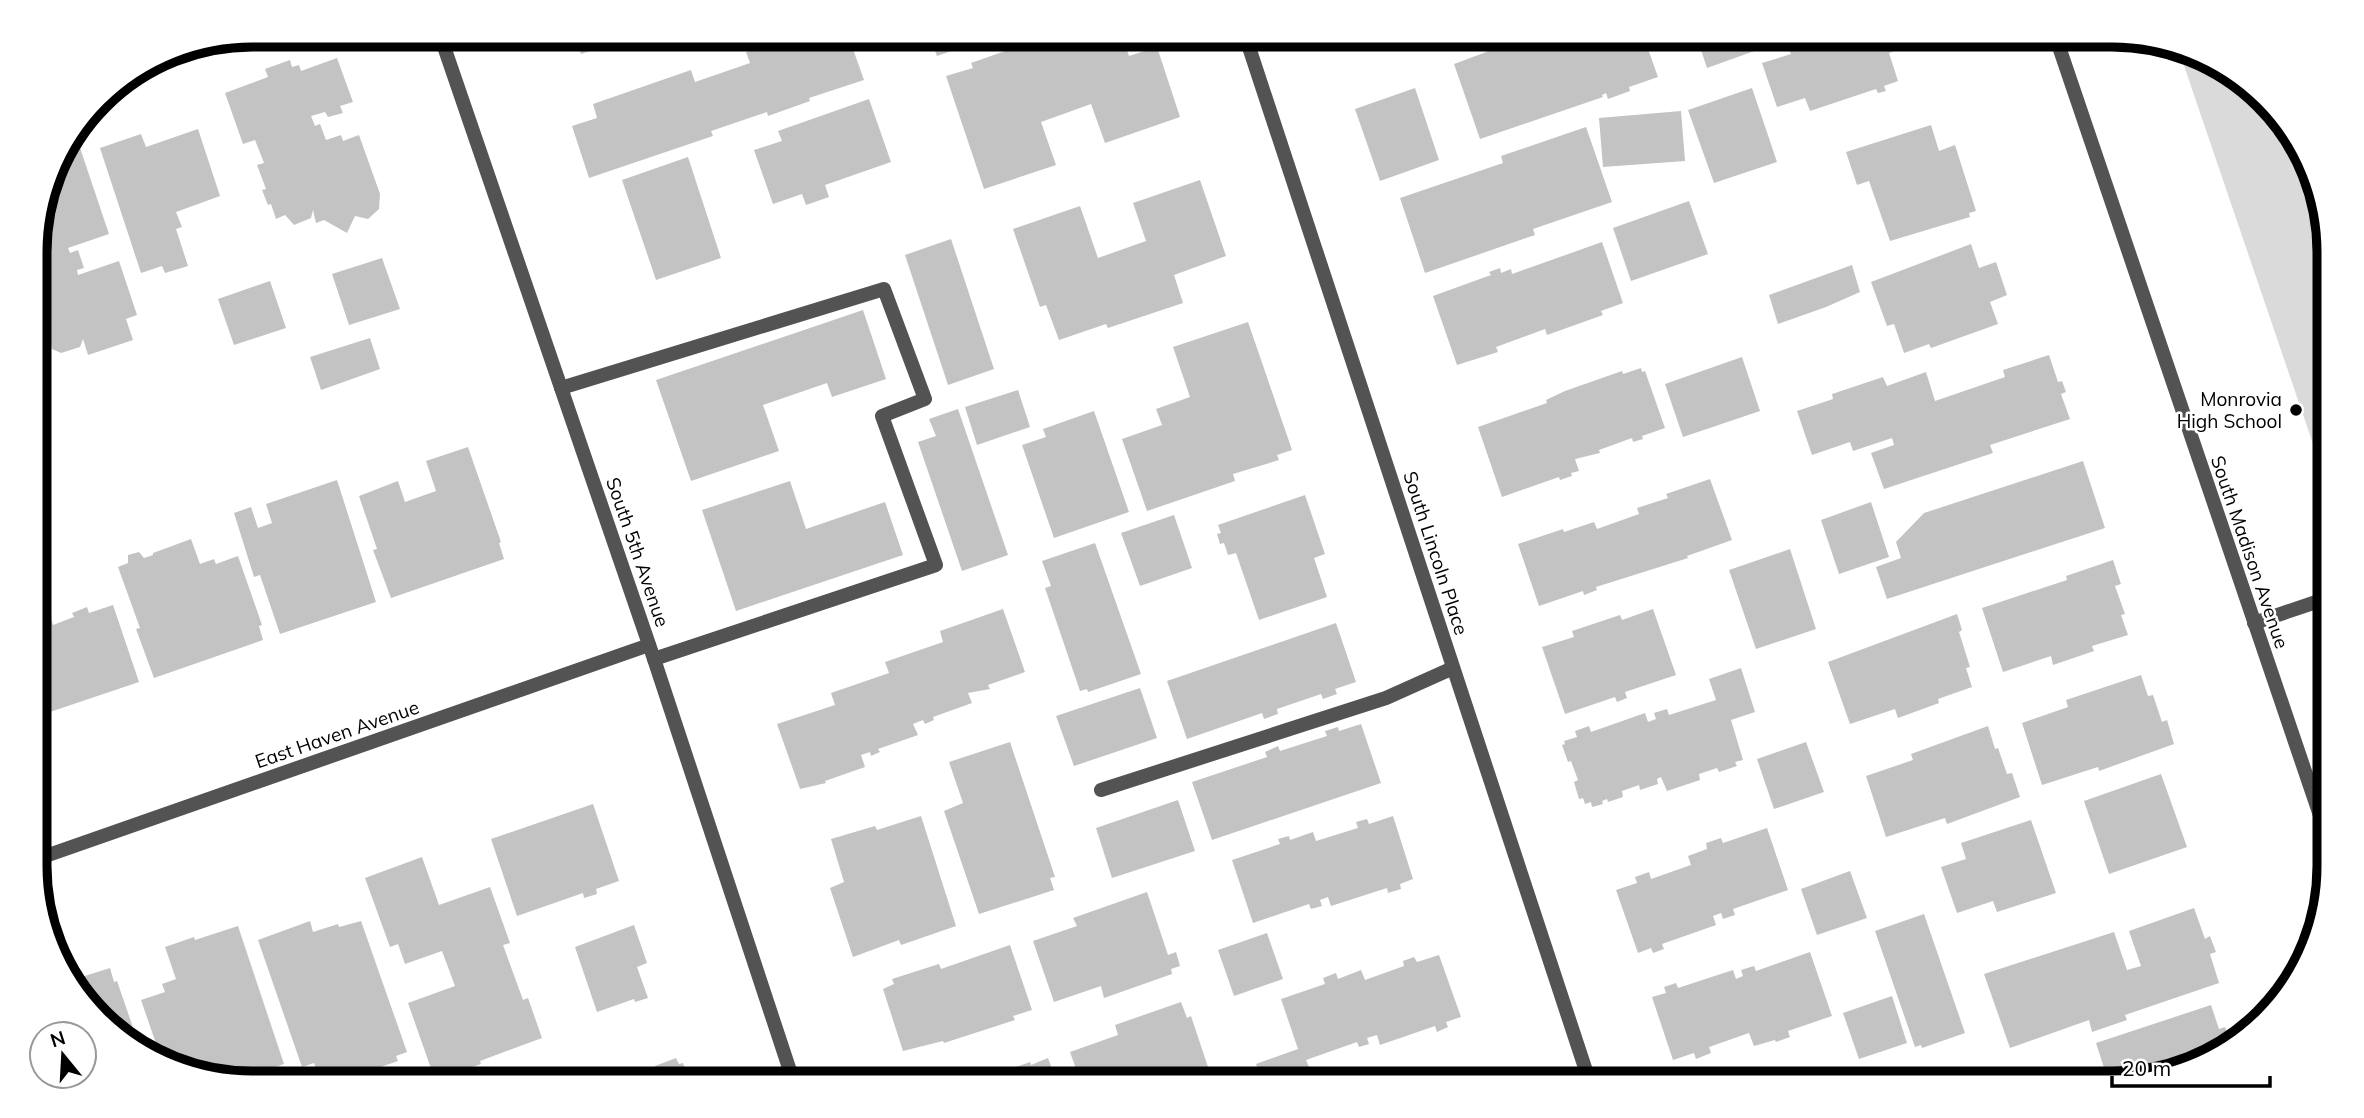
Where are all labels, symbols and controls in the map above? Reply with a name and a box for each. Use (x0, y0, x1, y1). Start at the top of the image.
place label: Monrovia High School (2177, 387, 2282, 433)
marker: Monrovia High School (2288, 402, 2304, 418)
street label: South Madison Avenue (2206, 452, 2294, 652)
street label: South Lincoln Place (1398, 468, 1474, 638)
street label: South 5th Avenue (601, 474, 675, 630)
street label: East Haven Avenue (252, 695, 422, 773)
north arrow (28, 1020, 98, 1090)
text: N (47, 1025, 68, 1052)
scale bar (2112, 1044, 2270, 1088)
text: 20 m (2122, 1055, 2171, 1081)

